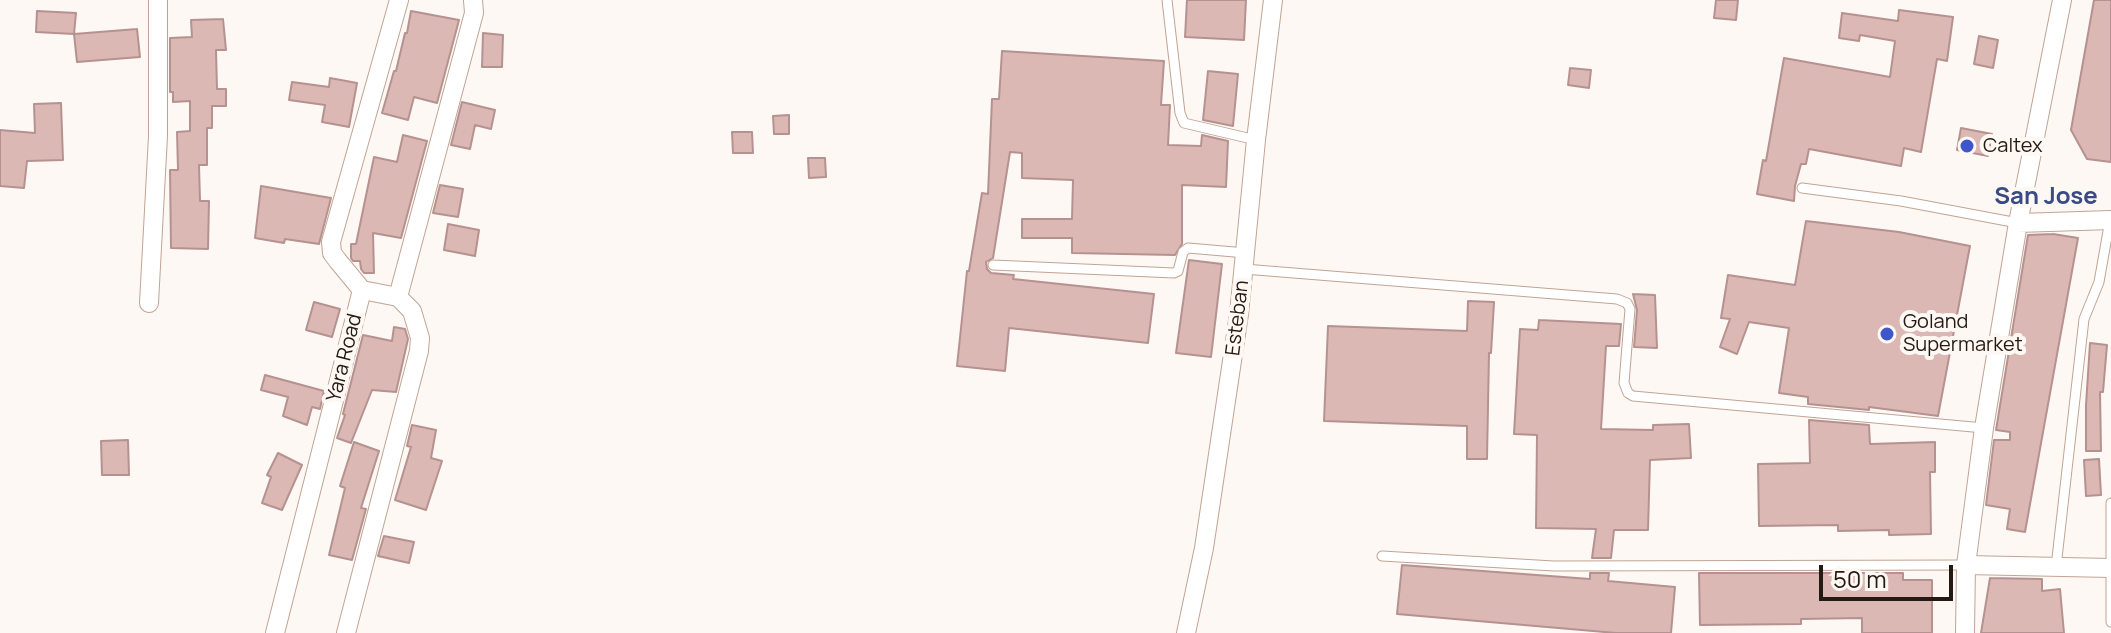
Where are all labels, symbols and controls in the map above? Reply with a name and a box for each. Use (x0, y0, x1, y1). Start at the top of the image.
place label: Caltex (1983, 134, 2043, 158)
marker: Caltex (1958, 137, 1976, 155)
district label: San Jose (1994, 183, 2098, 211)
street label: Esteban (1221, 279, 1255, 357)
place label: Goland Supermarket (1903, 310, 2023, 357)
street label: Yara Road (322, 311, 368, 405)
marker: Goland Supermarket (1878, 325, 1896, 343)
scale bar (1823, 549, 1957, 599)
text: 50 m (1833, 562, 1887, 595)

